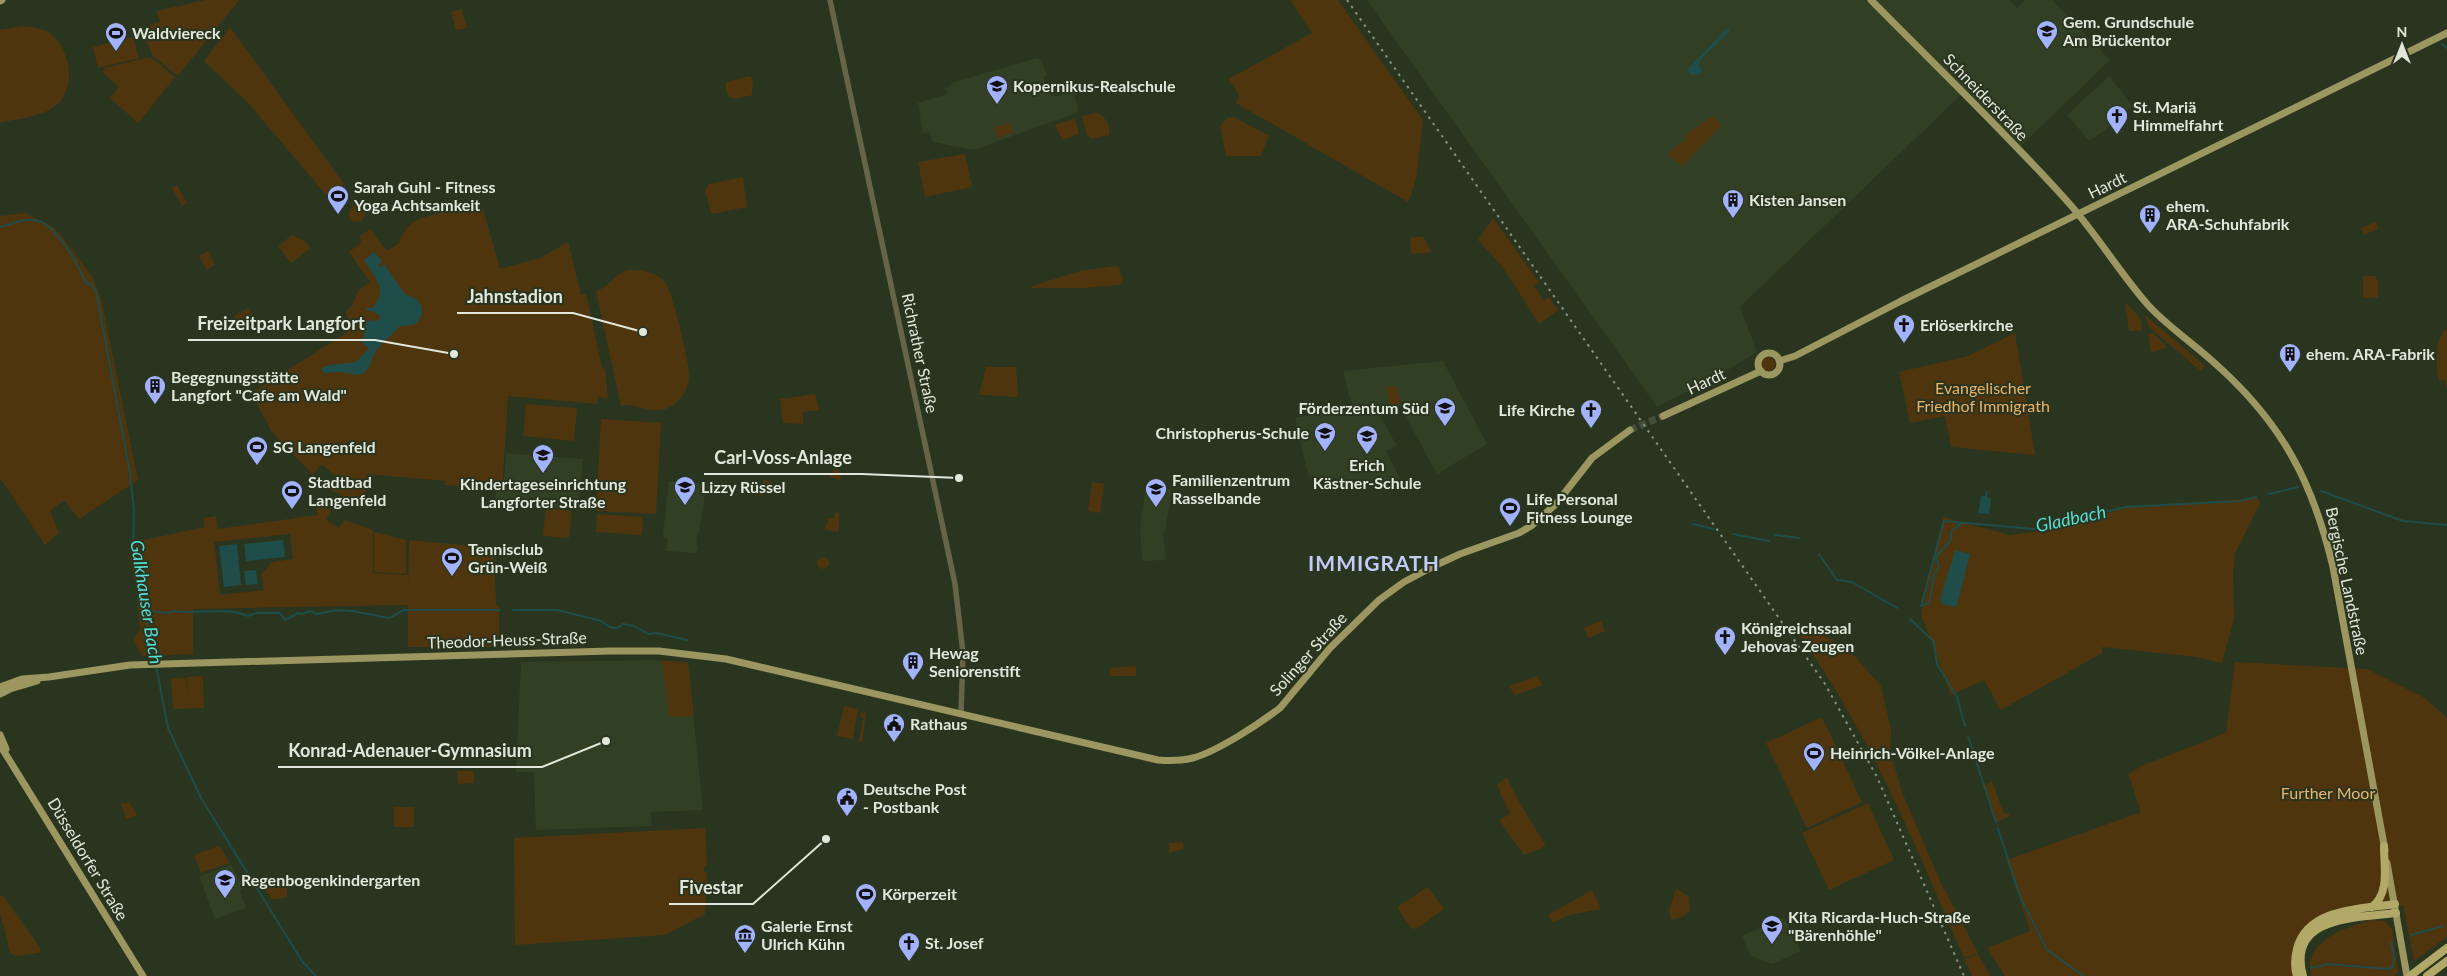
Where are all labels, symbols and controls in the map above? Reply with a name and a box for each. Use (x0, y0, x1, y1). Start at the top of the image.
place label: Gem. Grundschule Am Brückentor (2062, 12, 2195, 49)
school or university icon: Gem. Grundschule Am Brückentor (2035, 19, 2059, 50)
north arrow (2377, 20, 2427, 70)
sports icon: Waldviereck (104, 21, 128, 52)
place label: Waldviereck (132, 23, 221, 42)
text: N (2397, 23, 2407, 40)
street label: Schneiderstraße (1940, 49, 2033, 144)
school or university icon: Kopernikus-Realschule (985, 74, 1009, 105)
place label: Kopernikus-Realschule (1013, 76, 1176, 95)
place label: St. Mariä Himmelfahrt (2133, 97, 2223, 134)
church icon: St. Mariä Himmelfahrt (2105, 104, 2129, 135)
street label: Hardt (2085, 167, 2129, 202)
place label: Sarah Guhl - Fitness Yoga Achtsamkeit (353, 177, 496, 214)
sports icon: Sarah Guhl - Fitness Yoga Achtsamkeit (326, 184, 350, 215)
building icon: Kisten Jansen (1721, 188, 1745, 219)
place label: Kisten Jansen (1749, 190, 1846, 209)
place label: ehem. ARA-Schuhfabrik (2165, 196, 2290, 233)
building icon: ehem. ARA-Schuhfabrik (2138, 203, 2162, 234)
callout: Jahnstadion (457, 280, 573, 313)
text: Jahnstadion (467, 285, 563, 307)
street label: Richrather Straße (899, 291, 942, 415)
callout: Freizeitpark Langfort (188, 307, 375, 340)
text: Freizeitpark Langfort (197, 312, 365, 334)
church icon: Erlöserkirche (1892, 313, 1916, 344)
place label: Erlöserkirche (1920, 315, 2014, 334)
building icon: ehem. ARA-Fabrik (2278, 342, 2302, 373)
place label: ehem. ARA-Fabrik (2306, 344, 2435, 363)
street label: Hardt (1684, 363, 1728, 398)
place label: Begegnungsstätte Langfort "Cafe am Wald" (171, 367, 347, 404)
building icon: Begegnungsstätte Langfort "Cafe am Wald" (143, 374, 167, 405)
park label: Evangelischer Friedhof Immigrath (1916, 378, 2050, 415)
school or university icon: Förderzentum Süd (1433, 396, 1457, 427)
place label: Förderzentum Süd (1298, 398, 1429, 417)
church icon: Life Kirche (1579, 398, 1603, 429)
place label: Life Kirche (1499, 400, 1575, 419)
school or university icon: Christopherus-Schule (1313, 421, 1337, 452)
place label: Christopherus-Schule (1156, 423, 1309, 442)
school or university icon: Erich Kästner-Schule (1355, 424, 1379, 455)
sports icon: SG Langenfeld (245, 435, 269, 466)
place label: SG Langenfeld (273, 437, 376, 456)
callout: Carl-Voss-Anlage (704, 441, 862, 474)
school or university icon: Kindertageseinrichtung Langforter Straße (531, 443, 555, 474)
text: Carl-Voss-Anlage (714, 446, 852, 468)
place label: Erich Kästner-Schule (1313, 455, 1422, 492)
place label: Familienzentrum Rasselbande (1172, 470, 1290, 507)
place label: Stadtbad Langenfeld (308, 472, 386, 509)
place label: Kindertageseinrichtung Langforter Straße (460, 474, 627, 511)
school or university icon: Lizzy Rüssel (673, 475, 697, 506)
place label: Lizzy Rüssel (701, 477, 786, 496)
school or university icon: Familienzentrum Rasselbande (1144, 477, 1168, 508)
sports icon: Stadtbad Langenfeld (280, 479, 304, 510)
place label: Life Personal Fitness Lounge (1526, 489, 1633, 526)
sports icon: Life Personal Fitness Lounge (1498, 496, 1522, 527)
water label: Gladbach (2034, 500, 2108, 536)
street label: Bergische Landstraße (2323, 505, 2372, 657)
water label: Galkhauser Bach (126, 538, 168, 666)
place label: Tennisclub Grün-Weiß (468, 539, 548, 576)
sports icon: Tennisclub Grün-Weiß (440, 546, 464, 577)
district label: IMMIGRATH (1308, 550, 1440, 575)
street label: Solinger Straße (1265, 608, 1350, 699)
place label: Königreichssaal Jehovas Zeugen (1741, 618, 1854, 655)
church icon: Königreichssaal Jehovas Zeugen (1713, 625, 1737, 656)
street label: Theodor-Heuss-Straße (427, 627, 587, 652)
place label: Hewag Seniorenstift (929, 643, 1021, 680)
building icon: Hewag Seniorenstift (901, 650, 925, 681)
public building icon: Rathaus (882, 712, 906, 743)
place label: Rathaus (910, 714, 967, 733)
callout: Konrad-Adenauer-Gymnasium (278, 734, 542, 767)
text: Konrad-Adenauer-Gymnasium (288, 739, 532, 761)
sports icon: Heinrich-Völkel-Anlage (1802, 741, 1826, 772)
place label: Heinrich-Völkel-Anlage (1830, 743, 1995, 762)
place label: Deutsche Post - Postbank (863, 779, 967, 816)
park label: Further Moor (2281, 783, 2375, 802)
public building icon: Deutsche Post - Postbank (835, 786, 859, 817)
street label: Düsseldorfer Straße (44, 794, 133, 924)
school or university icon: Regenbogenkindergarten (213, 868, 237, 899)
place label: Regenbogenkindergarten (241, 870, 420, 889)
callout: Fivestar (669, 871, 753, 904)
text: Fivestar (679, 876, 743, 898)
sports icon: Körperzeit (854, 882, 878, 913)
place label: Körperzeit (882, 884, 957, 903)
place label: Kita Ricarda-Huch-Straße "Bärenhöhle" (1788, 907, 1971, 944)
school or university icon: Kita Ricarda-Huch-Straße "Bärenhöhle" (1760, 914, 1784, 945)
place label: Galerie Ernst Ulrich Kühn (761, 916, 853, 953)
museum icon: Galerie Ernst Ulrich Kühn (733, 923, 757, 954)
church icon: St. Josef (897, 931, 921, 962)
place label: St. Josef (925, 933, 984, 952)

